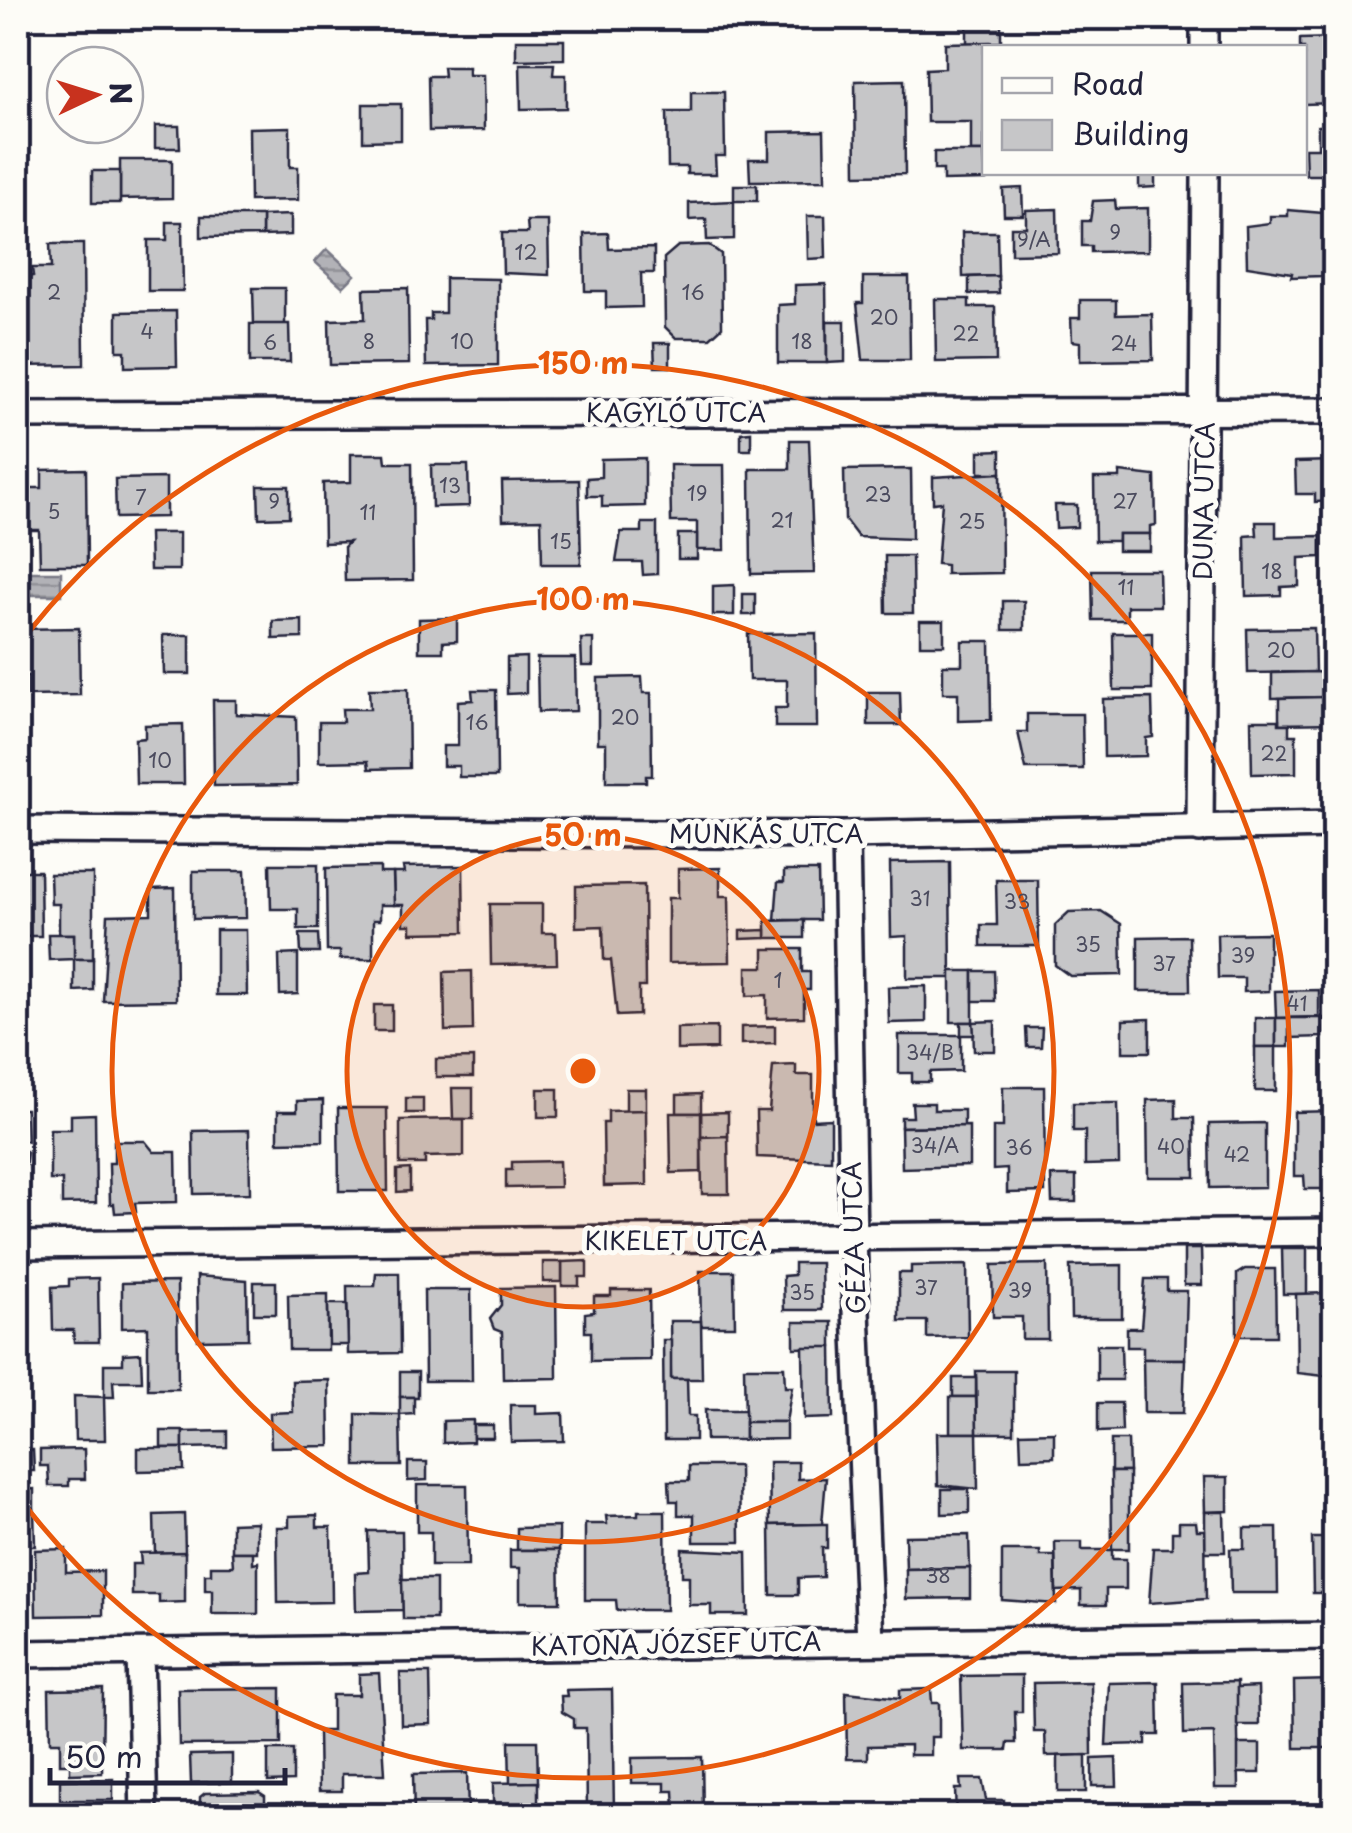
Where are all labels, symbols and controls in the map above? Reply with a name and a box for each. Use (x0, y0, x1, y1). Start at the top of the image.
north arrow (45, 45, 145, 145)
legend (982, 45, 1307, 175)
text: Road (1072, 60, 1145, 105)
text: N (99, 81, 144, 106)
text: Building (1072, 110, 1189, 155)
house number: 9 (1109, 217, 1121, 247)
house number: 9/A (1017, 224, 1051, 254)
house number: 12 (514, 237, 538, 267)
house number: 2 (47, 277, 61, 307)
house number: 16 (682, 277, 705, 307)
house number: 20 (870, 302, 898, 332)
house number: 4 (140, 316, 154, 346)
house number: 22 (953, 318, 979, 348)
house number: 8 (363, 326, 375, 356)
house number: 10 (450, 326, 474, 356)
house number: 18 (791, 326, 813, 356)
house number: 6 (263, 327, 277, 357)
house number: 24 (1111, 328, 1137, 358)
text: 150 m (538, 339, 628, 384)
street label: KAGYLÓ UTCA (586, 393, 766, 431)
street label: DUNA UTCA (1183, 422, 1223, 580)
house number: 13 (439, 470, 461, 500)
house number: 19 (687, 478, 707, 508)
house number: 23 (864, 479, 892, 509)
house number: 7 (135, 482, 147, 512)
house number: 9 (268, 486, 280, 516)
house number: 27 (1113, 486, 1137, 516)
house number: 5 (48, 496, 60, 526)
house number: 11 (360, 497, 376, 527)
house number: 21 (770, 505, 794, 535)
house number: 25 (959, 506, 985, 536)
house number: 15 (550, 526, 572, 556)
house number: 18 (1261, 556, 1283, 586)
house number: 11 (1118, 572, 1134, 602)
text: 100 m (536, 575, 630, 620)
house number: 20 (1267, 635, 1295, 665)
house number: 20 (611, 702, 639, 732)
house number: 16 (466, 707, 489, 737)
house number: 22 (1261, 738, 1287, 768)
house number: 10 (148, 745, 172, 775)
text: 50 m (544, 811, 622, 856)
street label: MUNKÁS UTCA (669, 814, 863, 852)
house number: 31 (910, 883, 930, 913)
house number: 33 (1004, 886, 1030, 916)
house number: 35 (1075, 929, 1101, 959)
house number: 39 (1231, 940, 1255, 970)
house number: 37 (1152, 948, 1176, 978)
house number: 1 (774, 965, 782, 995)
house number: 41 (1287, 988, 1308, 1018)
house number: 34/B (906, 1037, 954, 1067)
centre of rings (565, 1053, 601, 1089)
house number: 34/A (911, 1130, 959, 1160)
house number: 40 (1157, 1131, 1185, 1161)
house number: 36 (1005, 1132, 1033, 1162)
house number: 42 (1224, 1139, 1250, 1169)
street label: GÉZA UTCA (831, 1161, 875, 1315)
street label: KIKELET UTCA (585, 1221, 767, 1259)
house number: 37 (914, 1272, 938, 1302)
house number: 39 (1008, 1275, 1032, 1305)
house number: 35 (789, 1277, 815, 1307)
house number: 38 (925, 1560, 951, 1590)
street label: KATONA JÓZSEF UTCA (530, 1621, 822, 1665)
scale bar (50, 1723, 285, 1785)
text: 50 m (65, 1733, 143, 1778)

